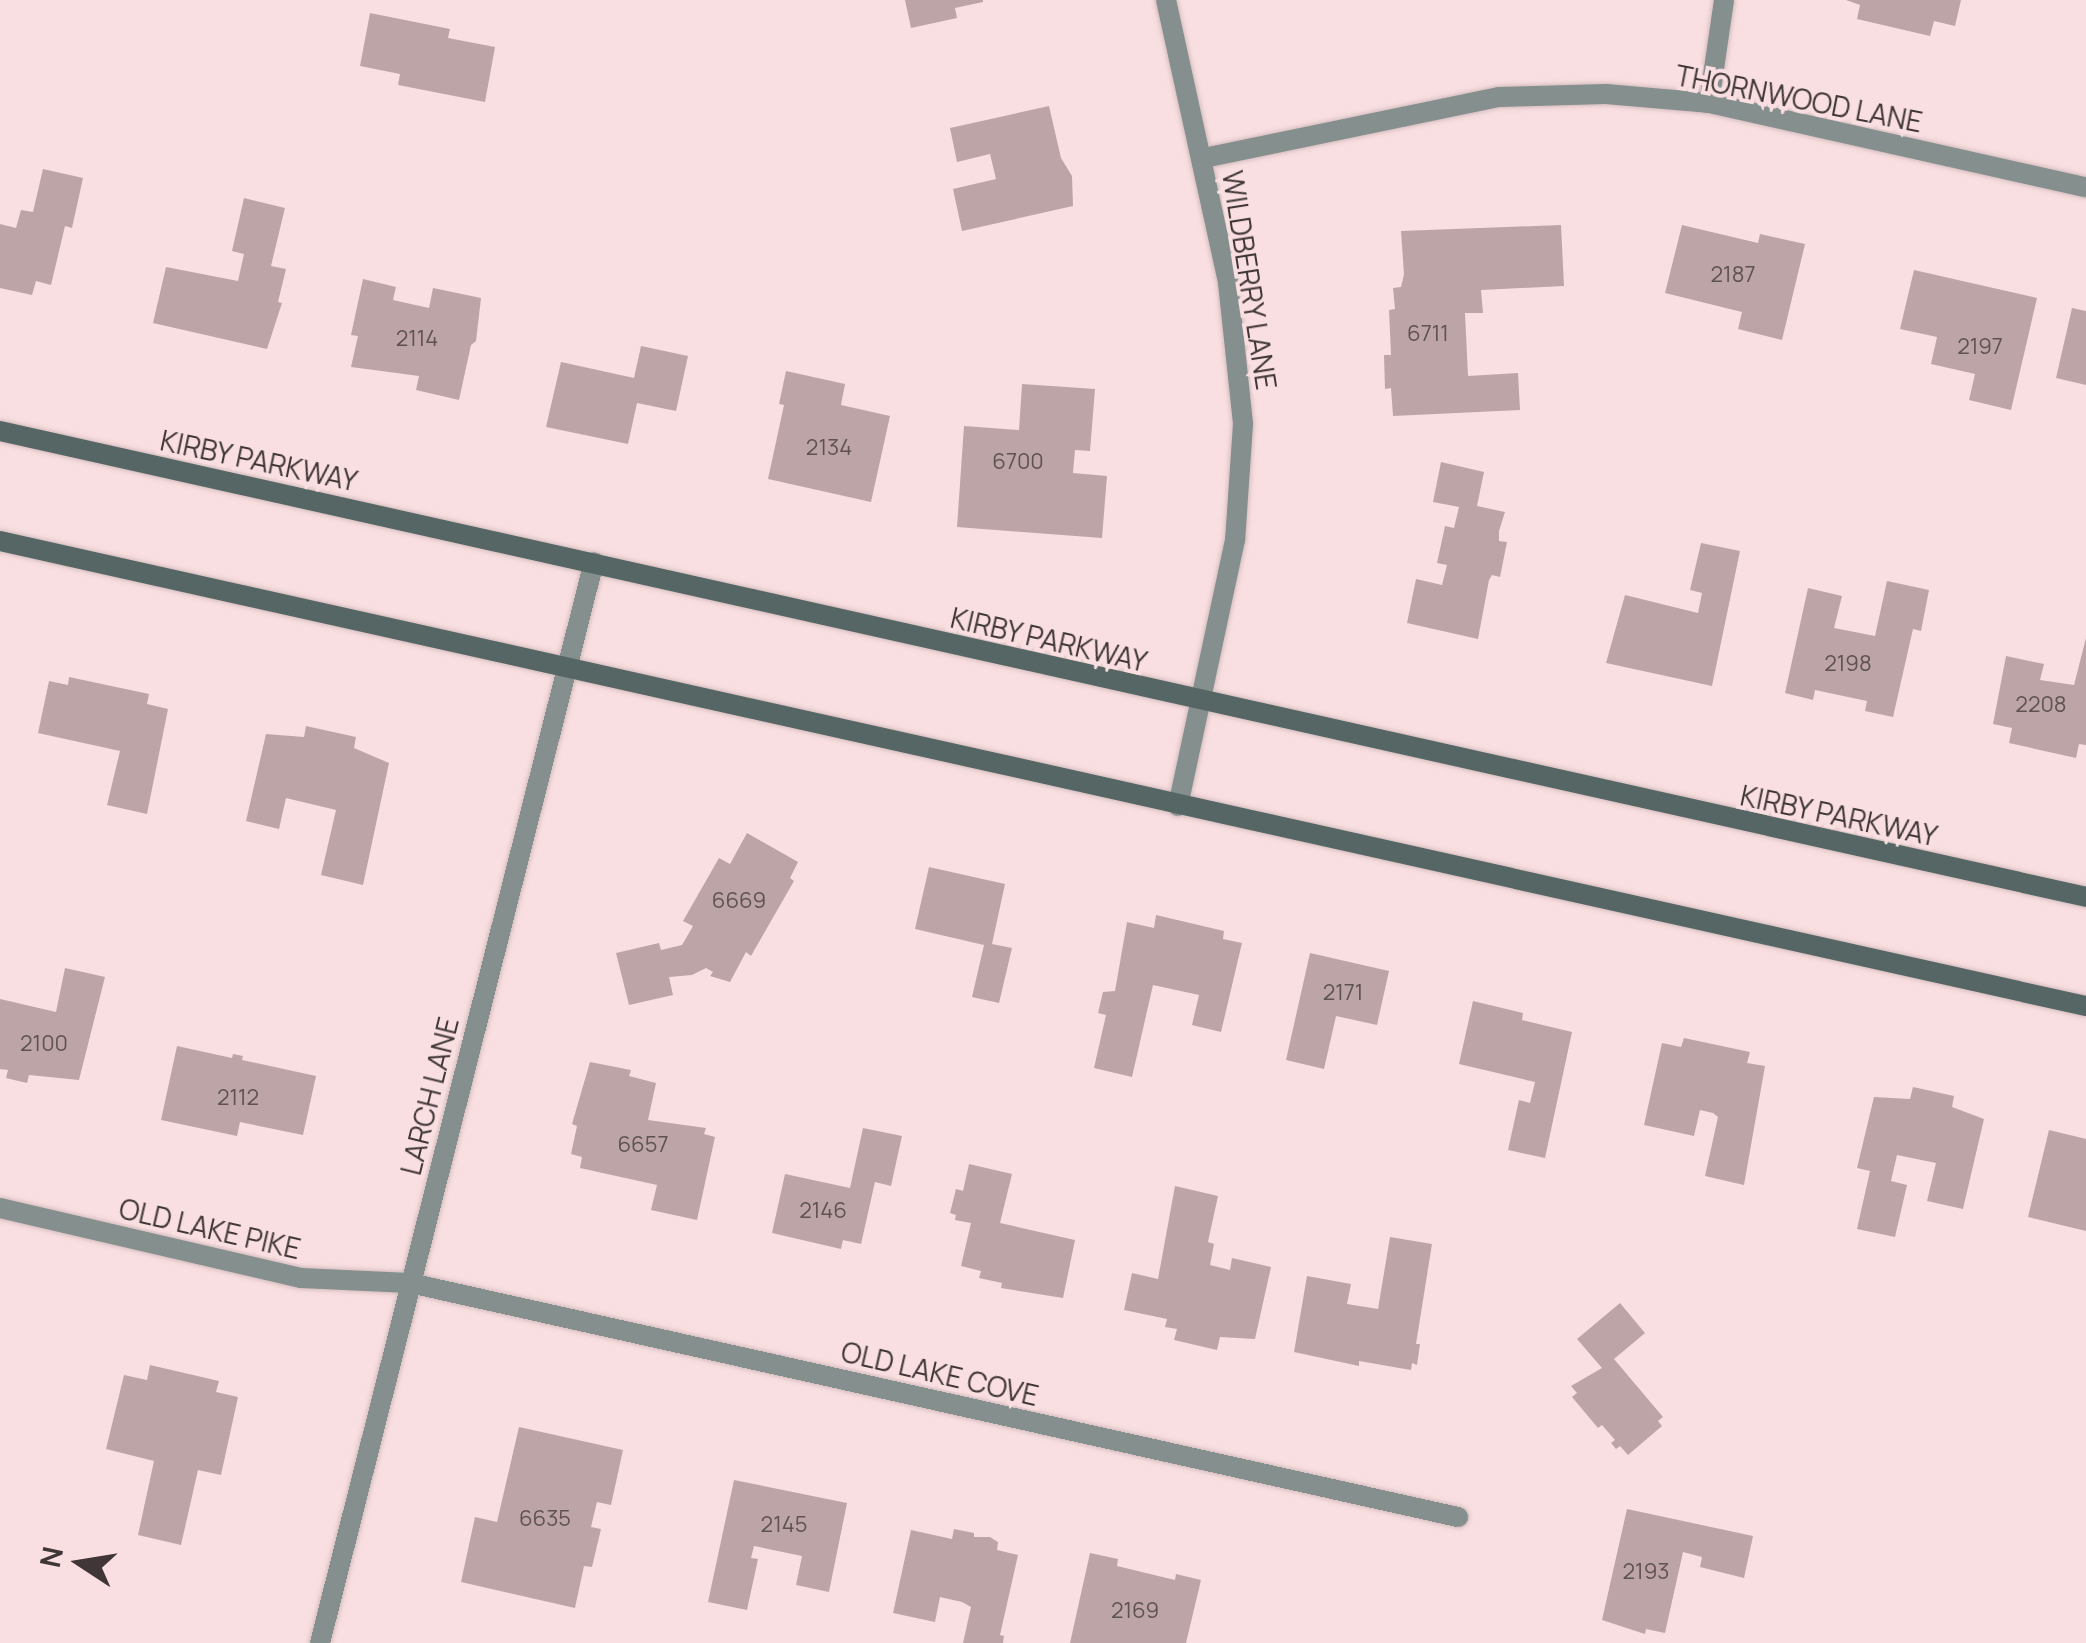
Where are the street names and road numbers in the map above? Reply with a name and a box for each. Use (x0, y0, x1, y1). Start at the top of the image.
street label: THORNWOOD LANE (1673, 58, 1925, 138)
street label: WILDBERRY LANE (1216, 168, 1284, 392)
street label: KIRBY PARKWAY (157, 423, 361, 497)
street label: KIRBY PARKWAY (947, 600, 1151, 678)
street label: KIRBY PARKWAY (1737, 778, 1941, 852)
street label: LARCH LANE (393, 1014, 465, 1178)
street label: OLD LAKE PIKE (116, 1191, 304, 1265)
street label: OLD LAKE COVE (838, 1334, 1042, 1412)

